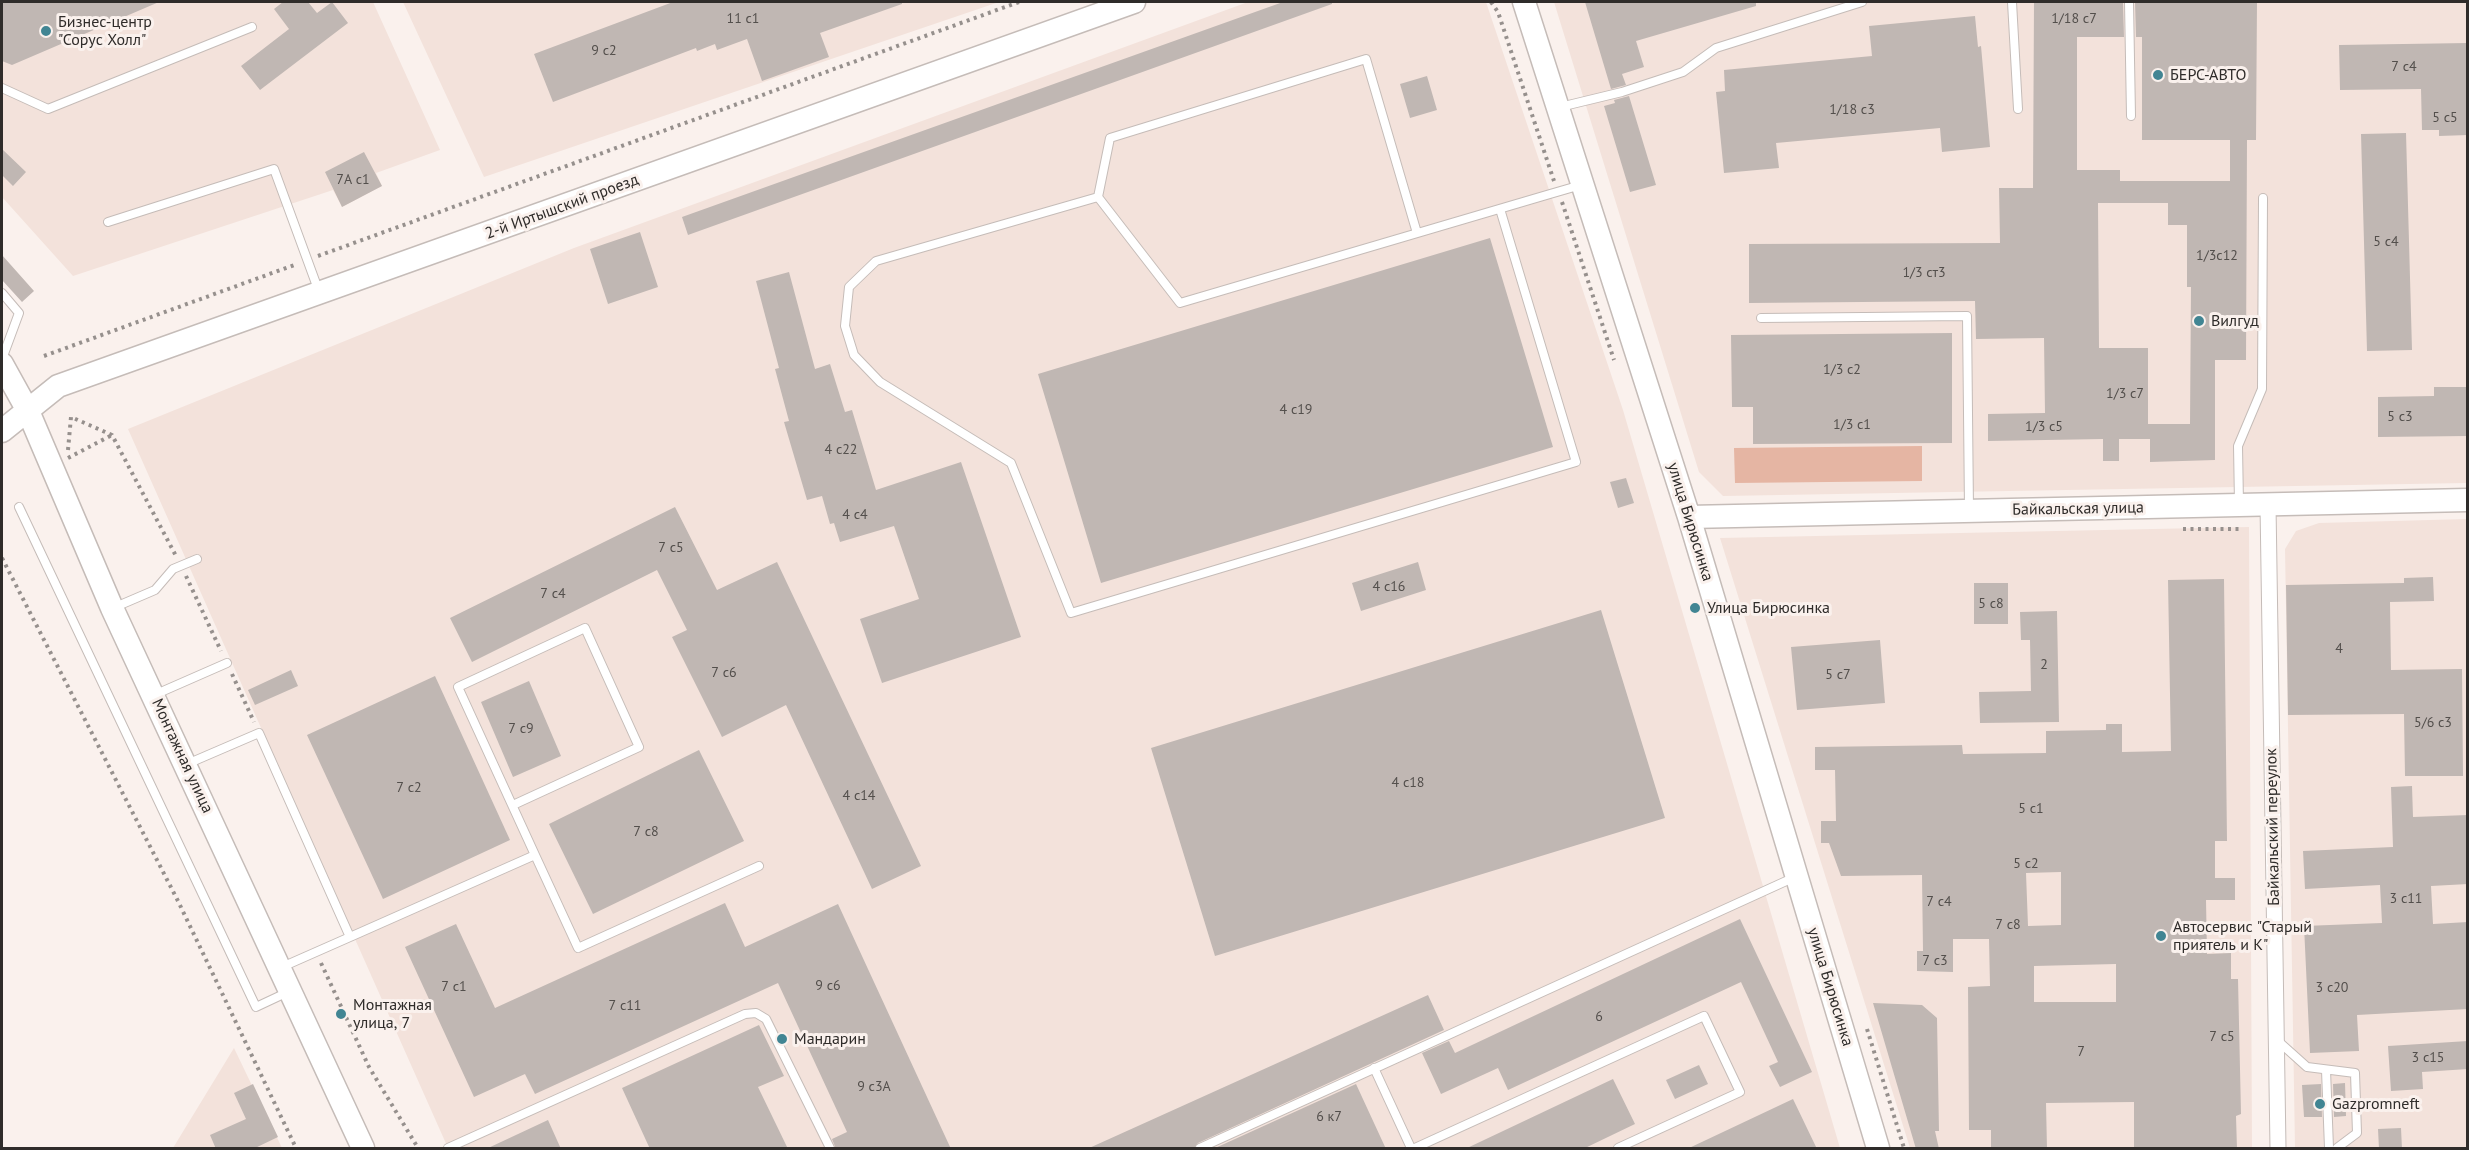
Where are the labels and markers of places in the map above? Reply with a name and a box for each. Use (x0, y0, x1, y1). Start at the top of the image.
place label: Бизнес-центр "Сорус Холл" (58, 12, 152, 50)
marker: Бизнес-центр "Сорус Холл" (39, 24, 53, 38)
place label: БЕРС-АВТО (2170, 65, 2246, 85)
marker: БЕРС-АВТО (2151, 68, 2165, 82)
place label: Вилгуд (2211, 311, 2259, 331)
marker: Вилгуд (2192, 314, 2206, 328)
place label: Улица Бирюсинка (1707, 598, 1830, 618)
marker: Улица Бирюсинка (1688, 601, 1702, 615)
place label: Автосервис "Старый приятель и К" (2173, 917, 2312, 955)
marker: Автосервис "Старый приятель и К" (2154, 929, 2168, 943)
place label: Монтажная улица, 7 (353, 995, 432, 1033)
marker: Монтажная улица, 7 (334, 1007, 348, 1021)
place label: Мандарин (794, 1029, 866, 1049)
marker: Мандарин (775, 1032, 789, 1046)
place label: Gazpromneft (2332, 1094, 2420, 1114)
marker: Gazpromneft (2313, 1097, 2327, 1111)

